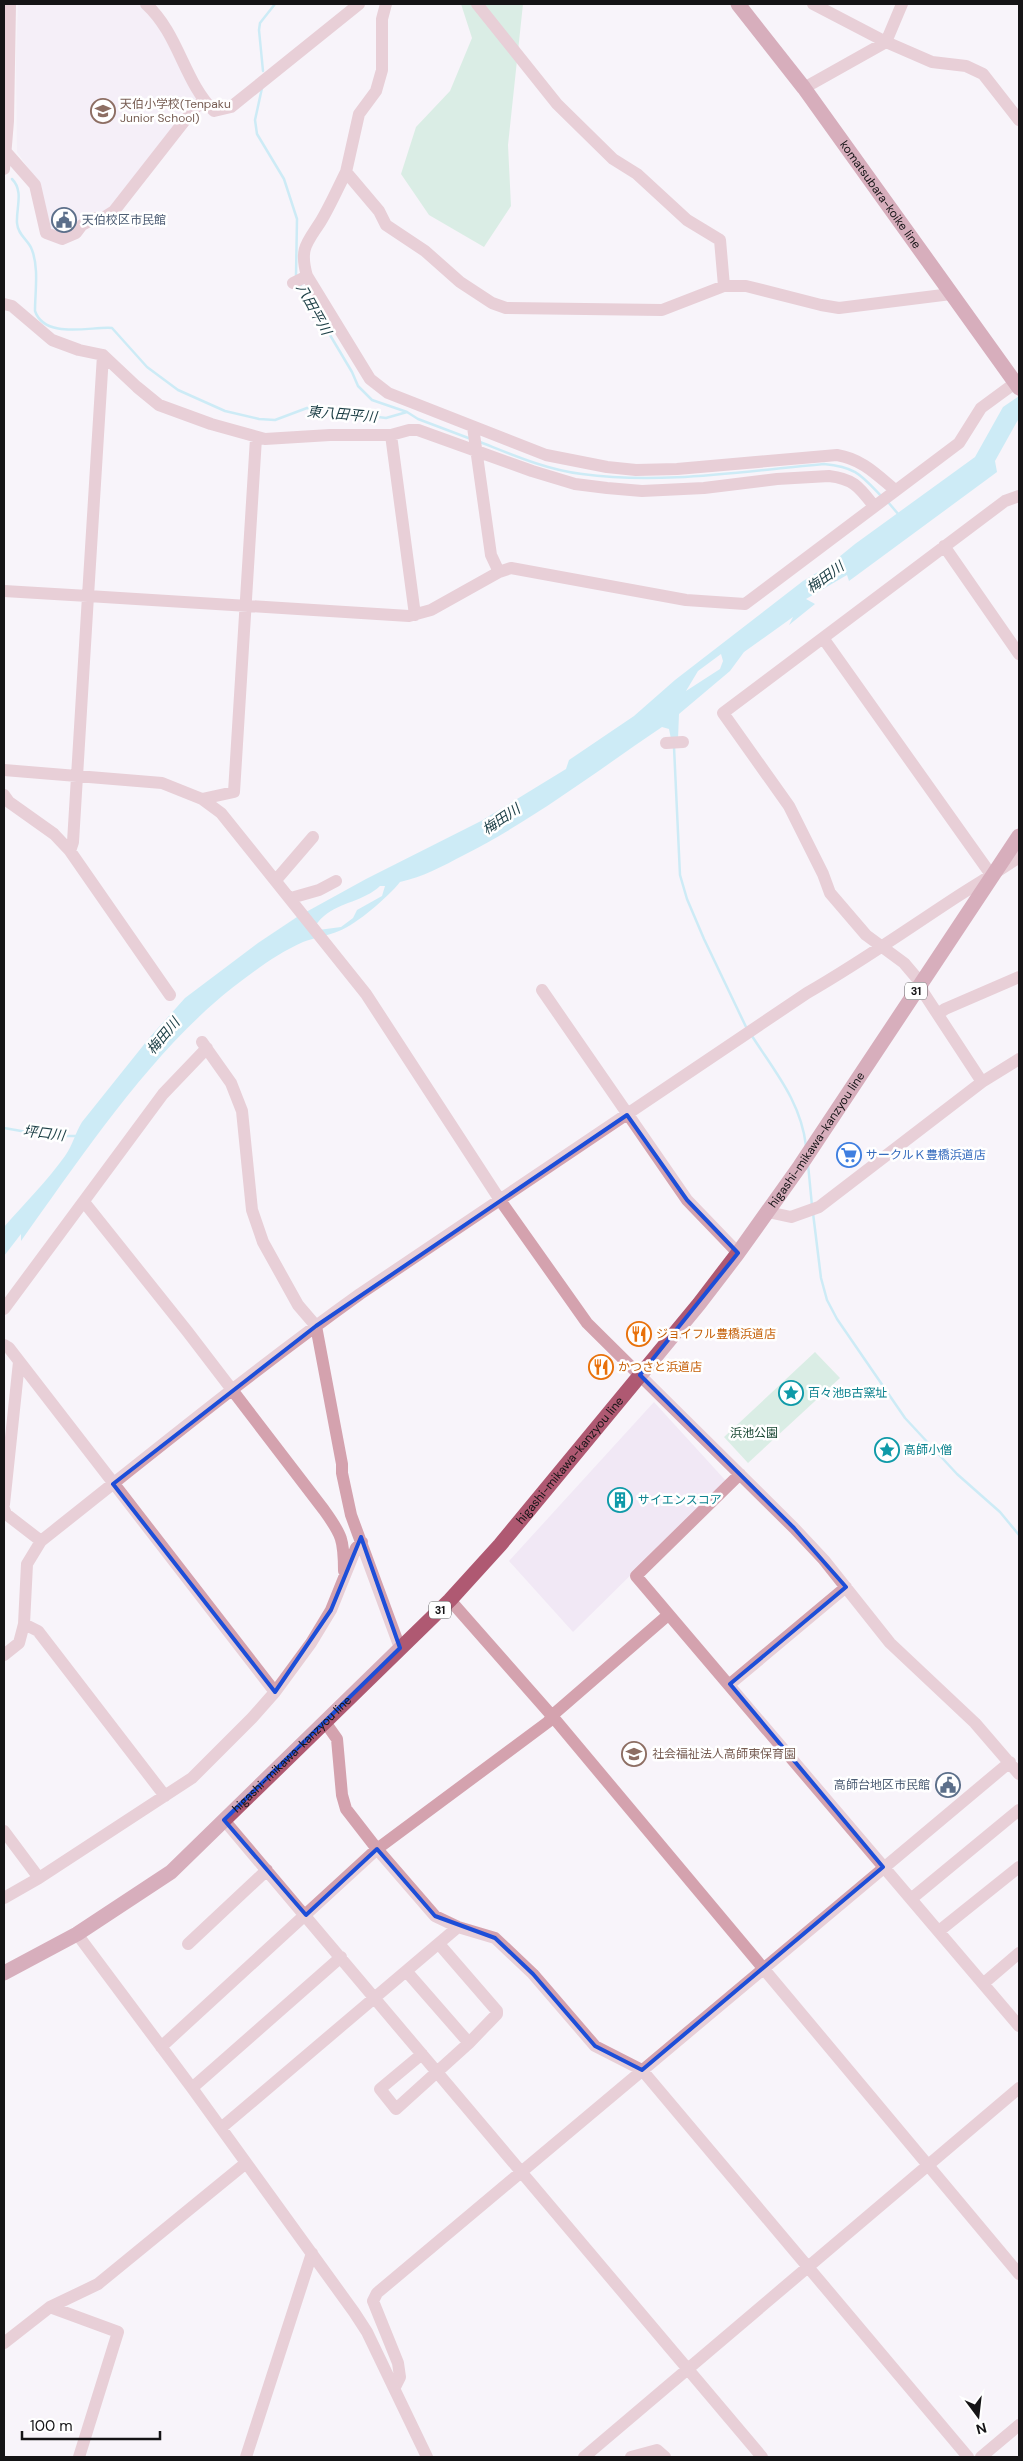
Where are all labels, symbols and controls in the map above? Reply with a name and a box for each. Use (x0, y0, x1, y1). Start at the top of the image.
place label: 天伯小学校(Tenpaku Junior School) (120, 96, 231, 126)
school or university icon: 天伯小学校(Tenpaku Junior School) (90, 98, 116, 124)
street label: komatsubara-koike line (836, 137, 925, 252)
public building icon: 天伯校区市民館 (51, 207, 77, 233)
place label: 天伯校区市民館 (82, 212, 166, 228)
water label: 八田平川 (293, 280, 336, 340)
water label: 東八田平川 (306, 402, 380, 426)
water label: 梅田川 (803, 556, 849, 597)
water label: 梅田川 (479, 799, 525, 838)
road number: 31 (905, 982, 927, 999)
water label: 梅田川 (143, 1013, 185, 1058)
street label: higashi-mikawa-kanzyou line (765, 1068, 868, 1211)
water label: 坪口川 (22, 1122, 68, 1145)
supermarket icon: サークルＫ豊橋浜道店 (836, 1142, 862, 1168)
place label: サークルＫ豊橋浜道店 (866, 1147, 986, 1163)
restaurant icon: ジョイフル豊橋浜道店 (626, 1321, 652, 1347)
place label: ジョイフル豊橋浜道店 (656, 1326, 776, 1342)
restaurant icon: かつさと浜道店 (588, 1354, 614, 1380)
place label: かつさと浜道店 (618, 1359, 702, 1375)
place icon: 百々池B古窯址 (778, 1380, 804, 1406)
place label: 百々池B古窯址 (808, 1385, 887, 1401)
street label: higashi-mikawa-kanzyou line (512, 1393, 627, 1528)
park label: 浜池公園 (730, 1425, 778, 1441)
place icon: 高師小僧 (874, 1437, 900, 1463)
place label: 高師小僧 (904, 1442, 952, 1458)
building icon: サイエンスコア (607, 1487, 633, 1513)
place label: サイエンスコア (638, 1492, 722, 1508)
road number: 31 (429, 1602, 451, 1618)
street label: higashi-mikawa-kanzyou line (229, 1692, 355, 1816)
school or university icon: 社会福祉法人高師東保育園 (621, 1741, 647, 1767)
place label: 社会福祉法人高師東保育園 (652, 1746, 796, 1762)
public building icon: 高師台地区市民館 (935, 1772, 961, 1798)
place label: 高師台地区市民館 (834, 1777, 930, 1793)
north arrow (953, 2391, 1003, 2441)
scale bar (22, 2408, 160, 2440)
text: 100 m (30, 2416, 73, 2436)
text: N (974, 2419, 989, 2439)

